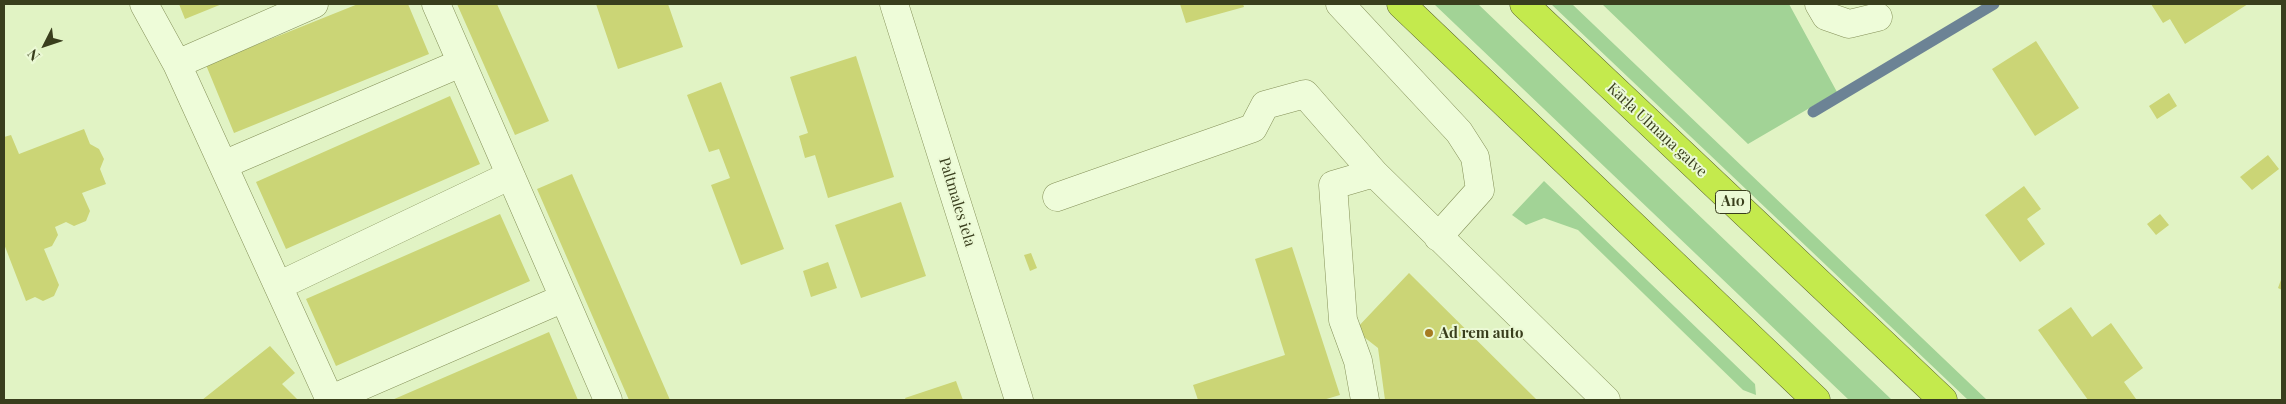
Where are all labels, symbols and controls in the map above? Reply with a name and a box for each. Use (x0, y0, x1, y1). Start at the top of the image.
north arrow (20, 20, 70, 70)
text: N (23, 45, 44, 65)
street label: Kārļa Ulmaņa gatve (1603, 79, 1711, 181)
street label: Paltmales iela (935, 155, 979, 249)
road number: A10 (1716, 190, 1750, 213)
place label: Ad rem auto (1439, 324, 1523, 342)
marker: Ad rem auto (1423, 327, 1435, 339)

